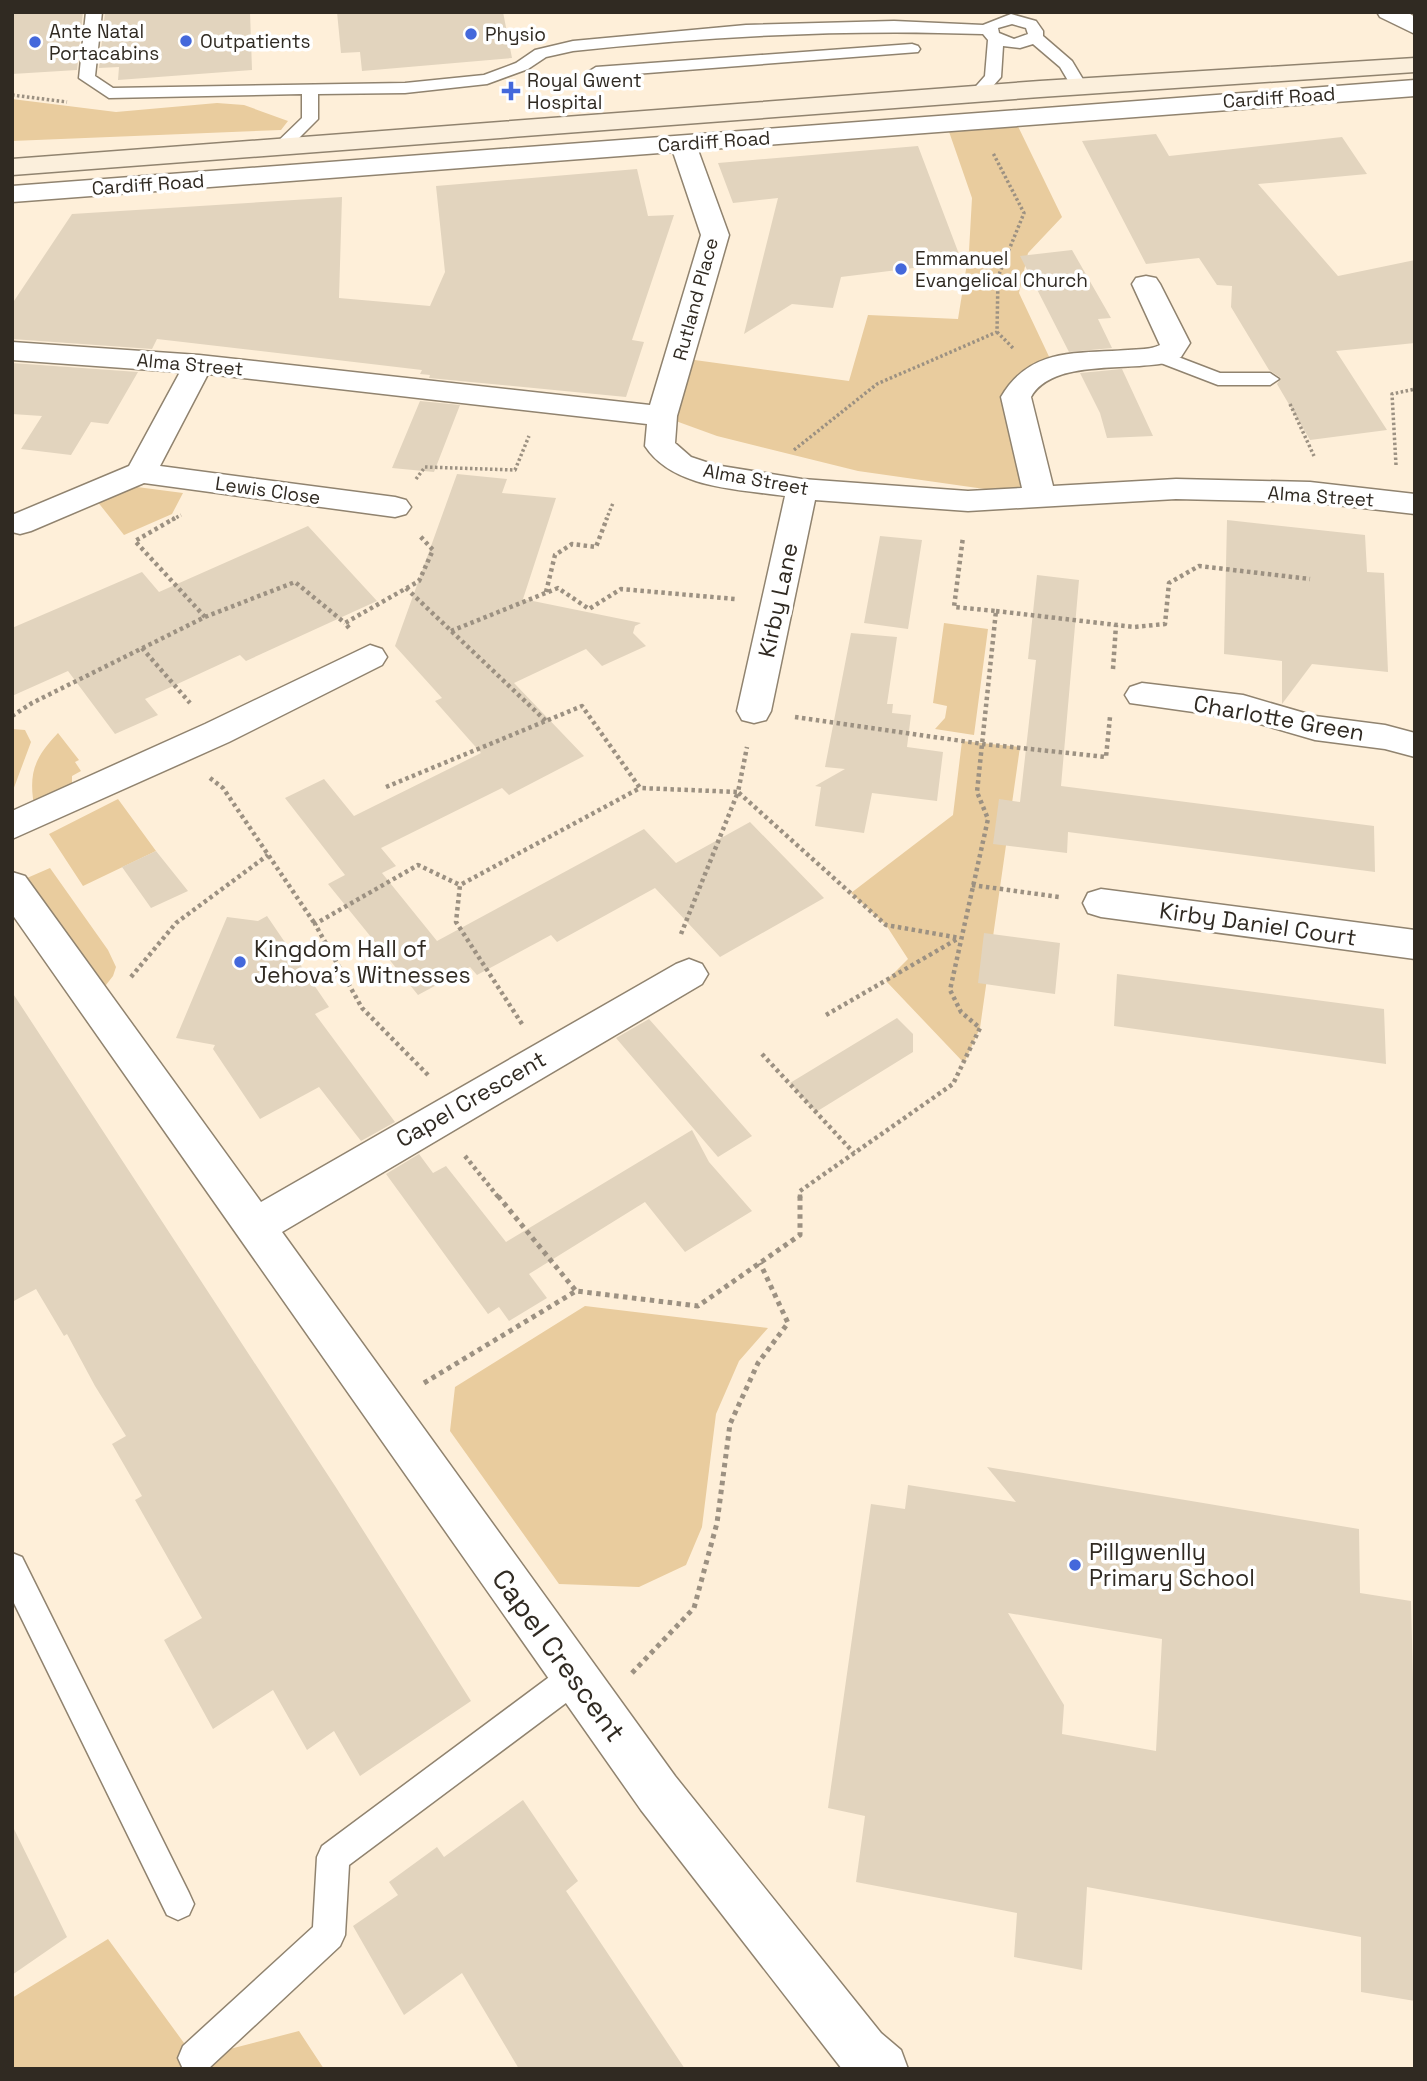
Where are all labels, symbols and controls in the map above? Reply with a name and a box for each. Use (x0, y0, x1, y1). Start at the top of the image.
place label: Ante Natal Portacabins (49, 19, 159, 66)
place label: Physio (485, 22, 546, 47)
marker: Physio (463, 26, 479, 42)
place label: Outpatients (200, 29, 310, 54)
marker: Outpatients (178, 33, 194, 49)
marker: Ante Natal Portacabins (27, 34, 43, 50)
place label: Royal Gwent Hospital (527, 68, 642, 115)
marker: Royal Gwent Hospital (501, 81, 521, 101)
street label: Cardiff Road (1222, 81, 1336, 114)
street label: Cardiff Road (657, 125, 771, 158)
street label: Cardiff Road (91, 168, 205, 201)
street label: Rutland Place (667, 235, 724, 363)
place label: Emmanuel Evangelical Church (915, 246, 1088, 293)
marker: Emmanuel Evangelical Church (893, 261, 909, 277)
street label: Alma Street (136, 347, 244, 382)
street label: Alma Street (701, 458, 811, 501)
street label: Lewis Close (214, 471, 322, 510)
street label: Alma Street (1267, 480, 1375, 513)
street label: Kirby Lane (751, 540, 805, 660)
street label: Charlotte Green (1191, 688, 1367, 748)
street label: Kirby Daniel Court (1157, 895, 1359, 953)
place label: Kingdom Hall of Jehova's Witnesses (254, 934, 471, 990)
marker: Kingdom Hall of Jehova's Witnesses (232, 954, 248, 970)
street label: Capel Crescent (391, 1044, 551, 1154)
place label: Pillgwenlly Primary School (1089, 1537, 1255, 1593)
marker: Pillgwenlly Primary School (1067, 1557, 1083, 1573)
street label: Capel Crescent (484, 1561, 634, 1749)

